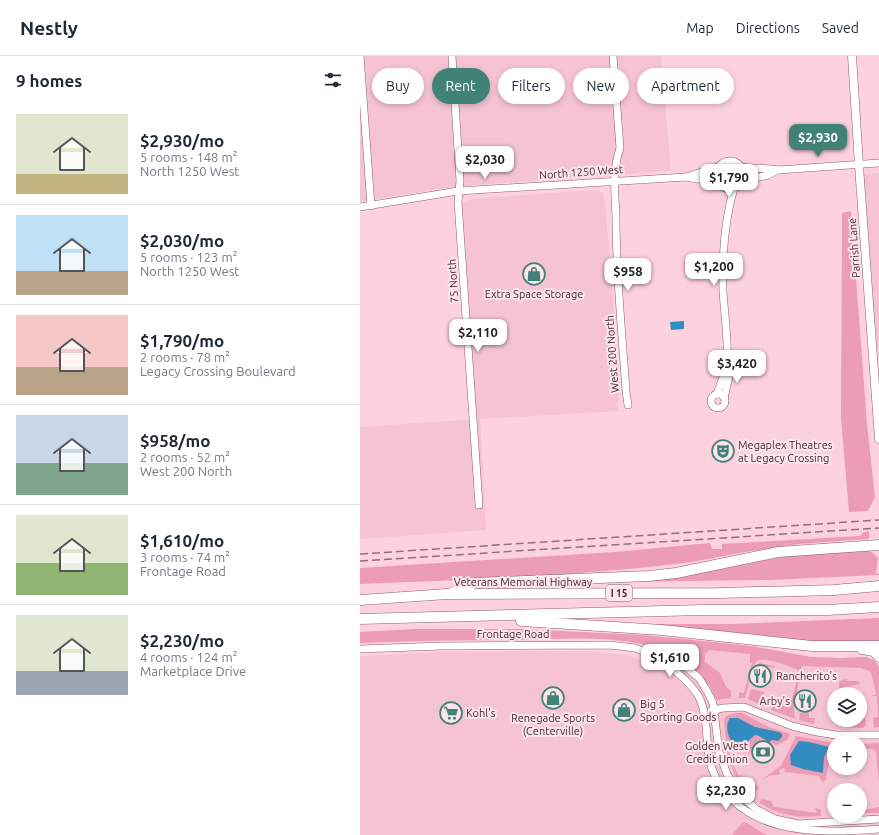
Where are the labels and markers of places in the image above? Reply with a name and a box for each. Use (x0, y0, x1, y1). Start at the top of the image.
pin: $2,930 (785, 124, 851, 158)
pin: $2,030 (452, 146, 518, 180)
pin: $1,790 (696, 164, 762, 198)
pin: $1,200 (681, 253, 747, 287)
pin: $958 (604, 258, 652, 292)
shop icon: Extra Space Storage (521, 261, 547, 287)
place label: Extra Space Storage (485, 288, 583, 300)
pin: $2,110 (445, 319, 511, 353)
pin: $3,420 (704, 350, 770, 384)
theatre icon: Megaplex Theatres at Legacy Crossing (710, 438, 736, 464)
place label: Megaplex Theatres at Legacy Crossing (738, 439, 833, 464)
pin: $1,610 (637, 644, 703, 678)
restaurant icon: Rancherito's (747, 663, 773, 689)
place label: Rancherito's (776, 670, 837, 682)
shop icon: Renegade Sports (Centerville) (540, 685, 566, 711)
restaurant icon: Arby's (792, 688, 818, 714)
place label: Arby's (760, 695, 790, 707)
shop icon: Big 5 Sporting Goods (611, 697, 637, 723)
place label: Big 5 Sporting Goods (640, 698, 717, 723)
supermarket icon: Kohl's (438, 700, 464, 726)
place label: Kohl's (466, 707, 496, 719)
place label: Renegade Sports (Centerville) (511, 712, 595, 738)
bank icon: Golden West Credit Union (750, 739, 776, 765)
place label: Golden West Credit Union (685, 740, 749, 765)
pin: $2,230 (693, 777, 759, 811)

